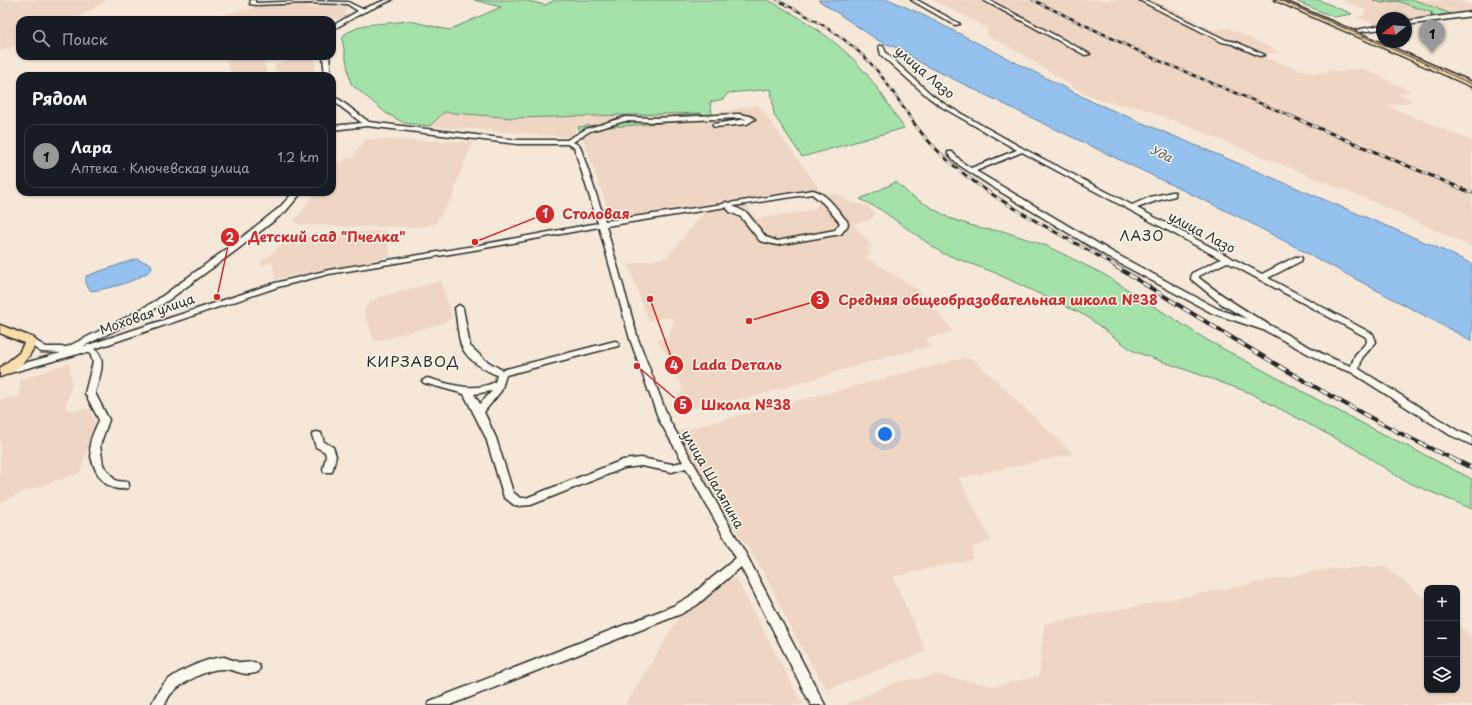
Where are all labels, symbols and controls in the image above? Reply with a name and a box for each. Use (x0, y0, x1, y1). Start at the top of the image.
north arrow (1376, 12, 1412, 48)
search box (16, 16, 336, 60)
pin: 1 (1419, 20, 1445, 53)
icon: search (30, 27, 52, 49)
text: Поиск (62, 27, 108, 50)
street label: улица Лазо (891, 41, 960, 102)
text: Рядом (32, 85, 87, 111)
text: Лара (71, 135, 112, 158)
water label: Уда (1147, 140, 1176, 166)
text: 1 (43, 147, 49, 166)
text: 1.2 km (278, 147, 319, 166)
text: Аптека · Ключевская улица (71, 158, 250, 177)
callout: Столовая (535, 201, 638, 227)
text: Столовая (562, 203, 630, 224)
text: 1 (542, 204, 548, 222)
street label: улица Лазо (1165, 206, 1239, 257)
callout: Детский сад "Пчелка" (220, 224, 414, 250)
district label: ЛАЗО (1120, 225, 1164, 246)
text: Детский сад "Пчелка" (248, 226, 405, 247)
text: 2 (226, 228, 235, 246)
callout: Средняя общеобразовательная школа №38 (810, 287, 1166, 313)
street label: Моховая улица (97, 288, 198, 339)
text: Средняя общеобразовательная школа №38 (838, 289, 1158, 310)
text: 3 (816, 290, 824, 308)
district label: КИРЗАВОД (366, 349, 460, 372)
callout: Lada Dеталь (664, 352, 790, 378)
text: Lada Dеталь (692, 354, 782, 375)
text: 4 (670, 356, 678, 374)
callout: Школа №38 (673, 392, 800, 418)
text: Школа №38 (701, 394, 791, 415)
text: 5 (679, 395, 687, 413)
your location (875, 424, 895, 444)
street label: улица Шаляпина (677, 426, 750, 532)
map controls (1424, 585, 1460, 693)
button: + (1424, 585, 1460, 621)
button: − (1424, 621, 1460, 657)
button: layers (1424, 657, 1460, 693)

